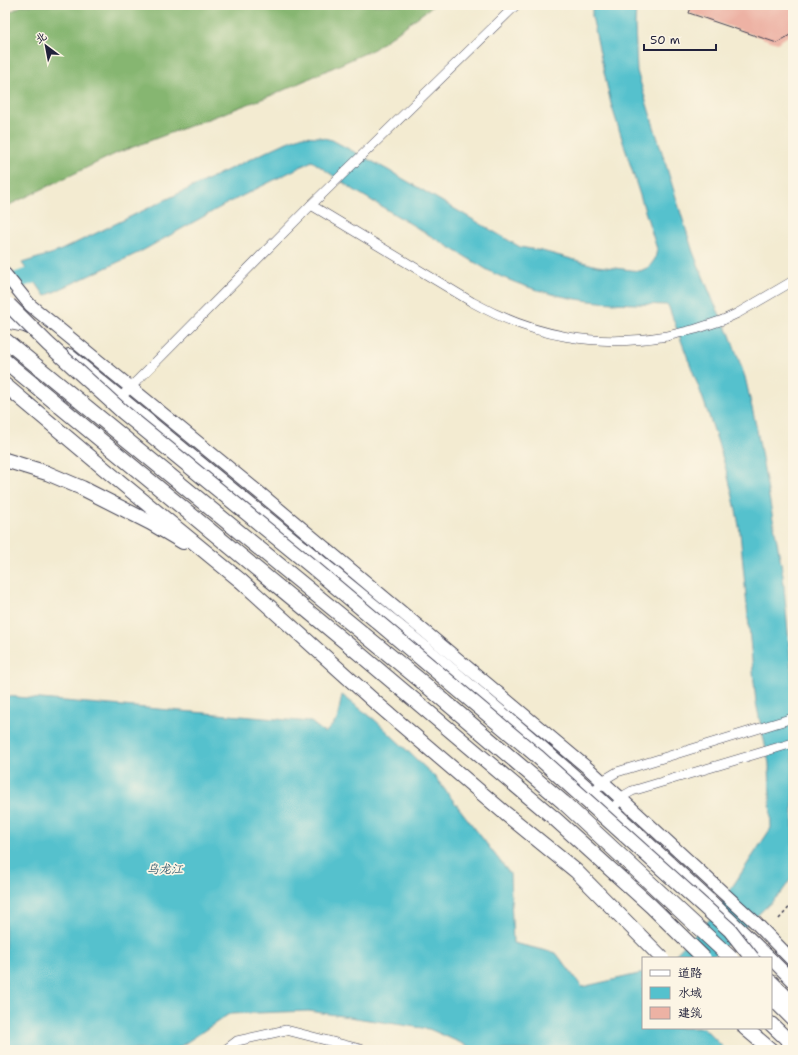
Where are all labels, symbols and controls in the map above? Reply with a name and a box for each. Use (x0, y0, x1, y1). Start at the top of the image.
north arrow (26, 26, 66, 66)
scale bar (644, 26, 716, 52)
text: 北 (32, 29, 50, 47)
text: 50 m (650, 32, 680, 48)
water label: 乌龙江 (147, 861, 184, 877)
legend (642, 957, 772, 1029)
text: 道路 (678, 965, 702, 981)
text: 水域 (678, 985, 702, 1001)
text: 建筑 (678, 1005, 702, 1021)

